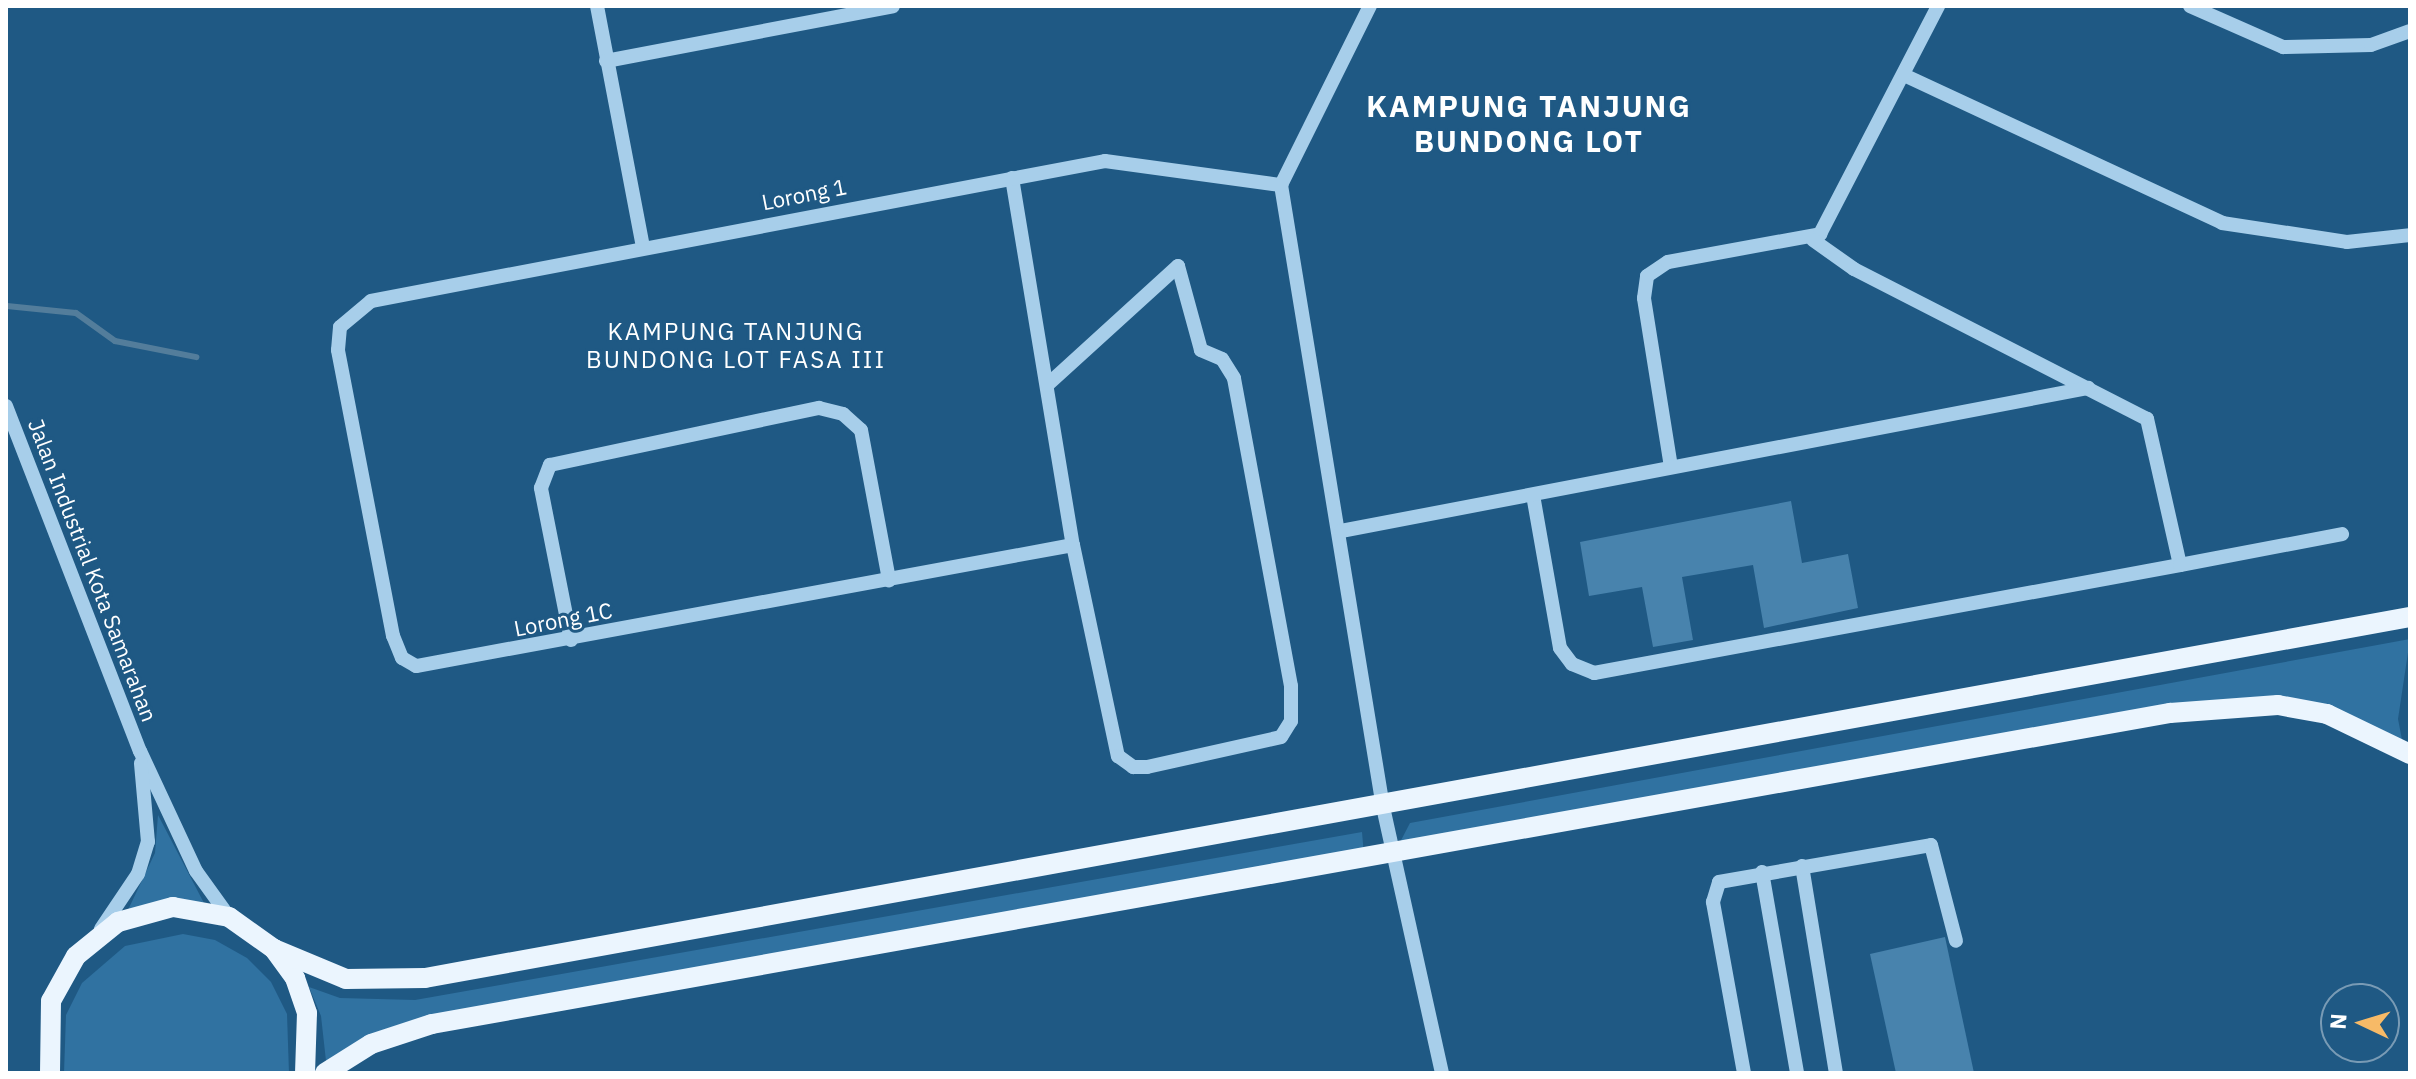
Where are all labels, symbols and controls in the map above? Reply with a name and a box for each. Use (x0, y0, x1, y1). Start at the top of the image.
district label: KAMPUNG TANJUNG BUNDONG LOT (1366, 88, 1692, 158)
street label: Lorong 1 (759, 173, 849, 215)
district label: KAMPUNG TANJUNG BUNDONG LOT FASA III (586, 318, 886, 374)
street label: Jalan Industrial Kota Samarahan (23, 415, 163, 725)
street label: Lorong 1C (512, 597, 614, 641)
north arrow (2320, 983, 2400, 1063)
text: N (2323, 1012, 2353, 1030)

